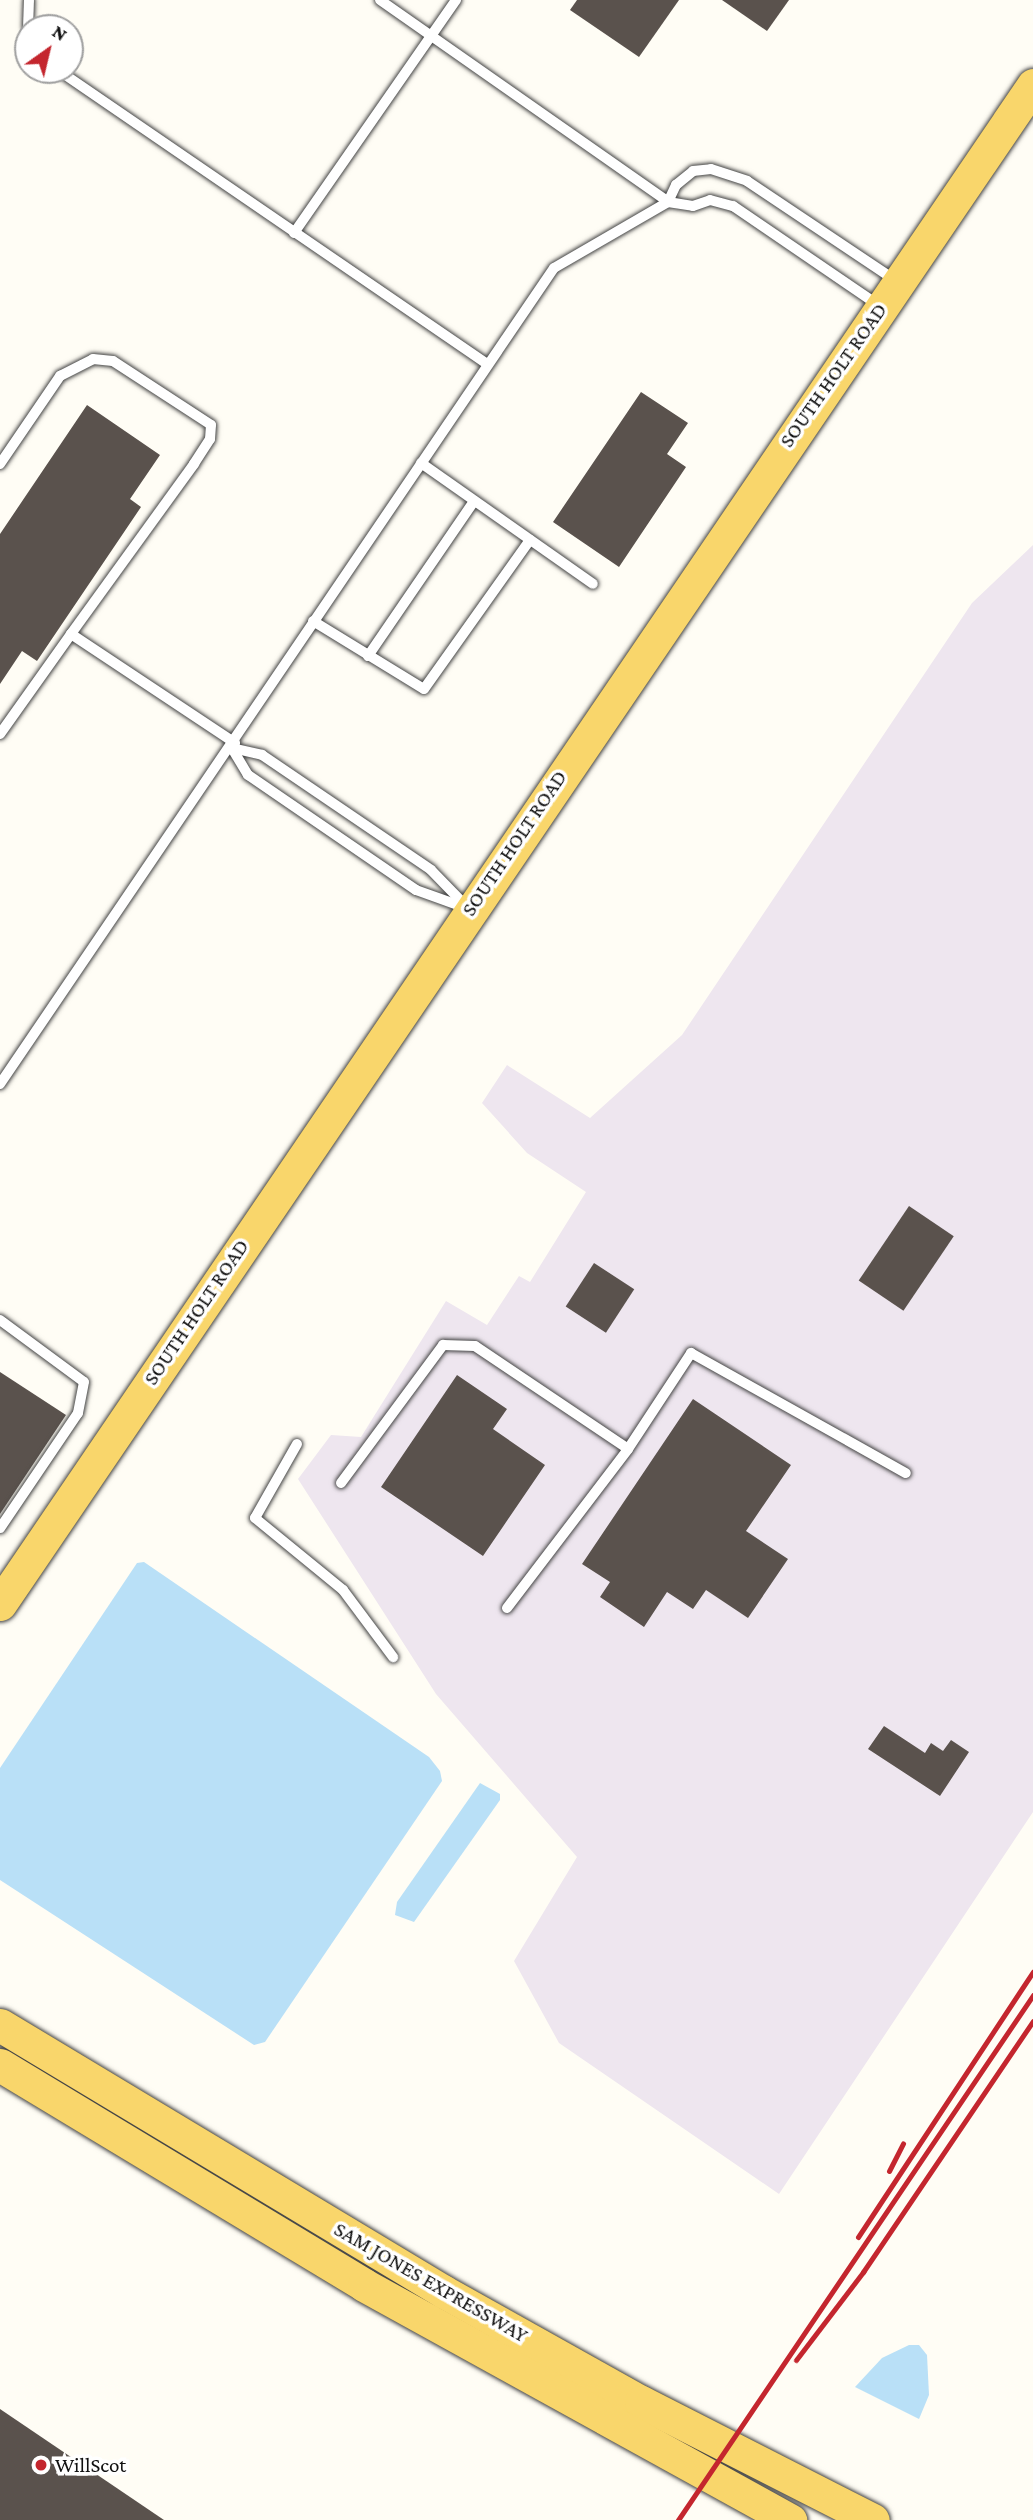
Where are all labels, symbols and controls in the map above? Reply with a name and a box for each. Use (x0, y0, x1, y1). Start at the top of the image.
north arrow (14, 14, 84, 84)
text: N (49, 21, 71, 45)
street label: SOUTH HOLT ROAD (774, 298, 892, 452)
street label: SOUTH HOLT ROAD (456, 765, 572, 921)
street label: SOUTH HOLT ROAD (138, 1234, 254, 1390)
street label: SAM JONES EXPRESSWAY (330, 2216, 532, 2348)
place label: WillScot (55, 2452, 126, 2478)
marker: WillScot (33, 2457, 49, 2473)

